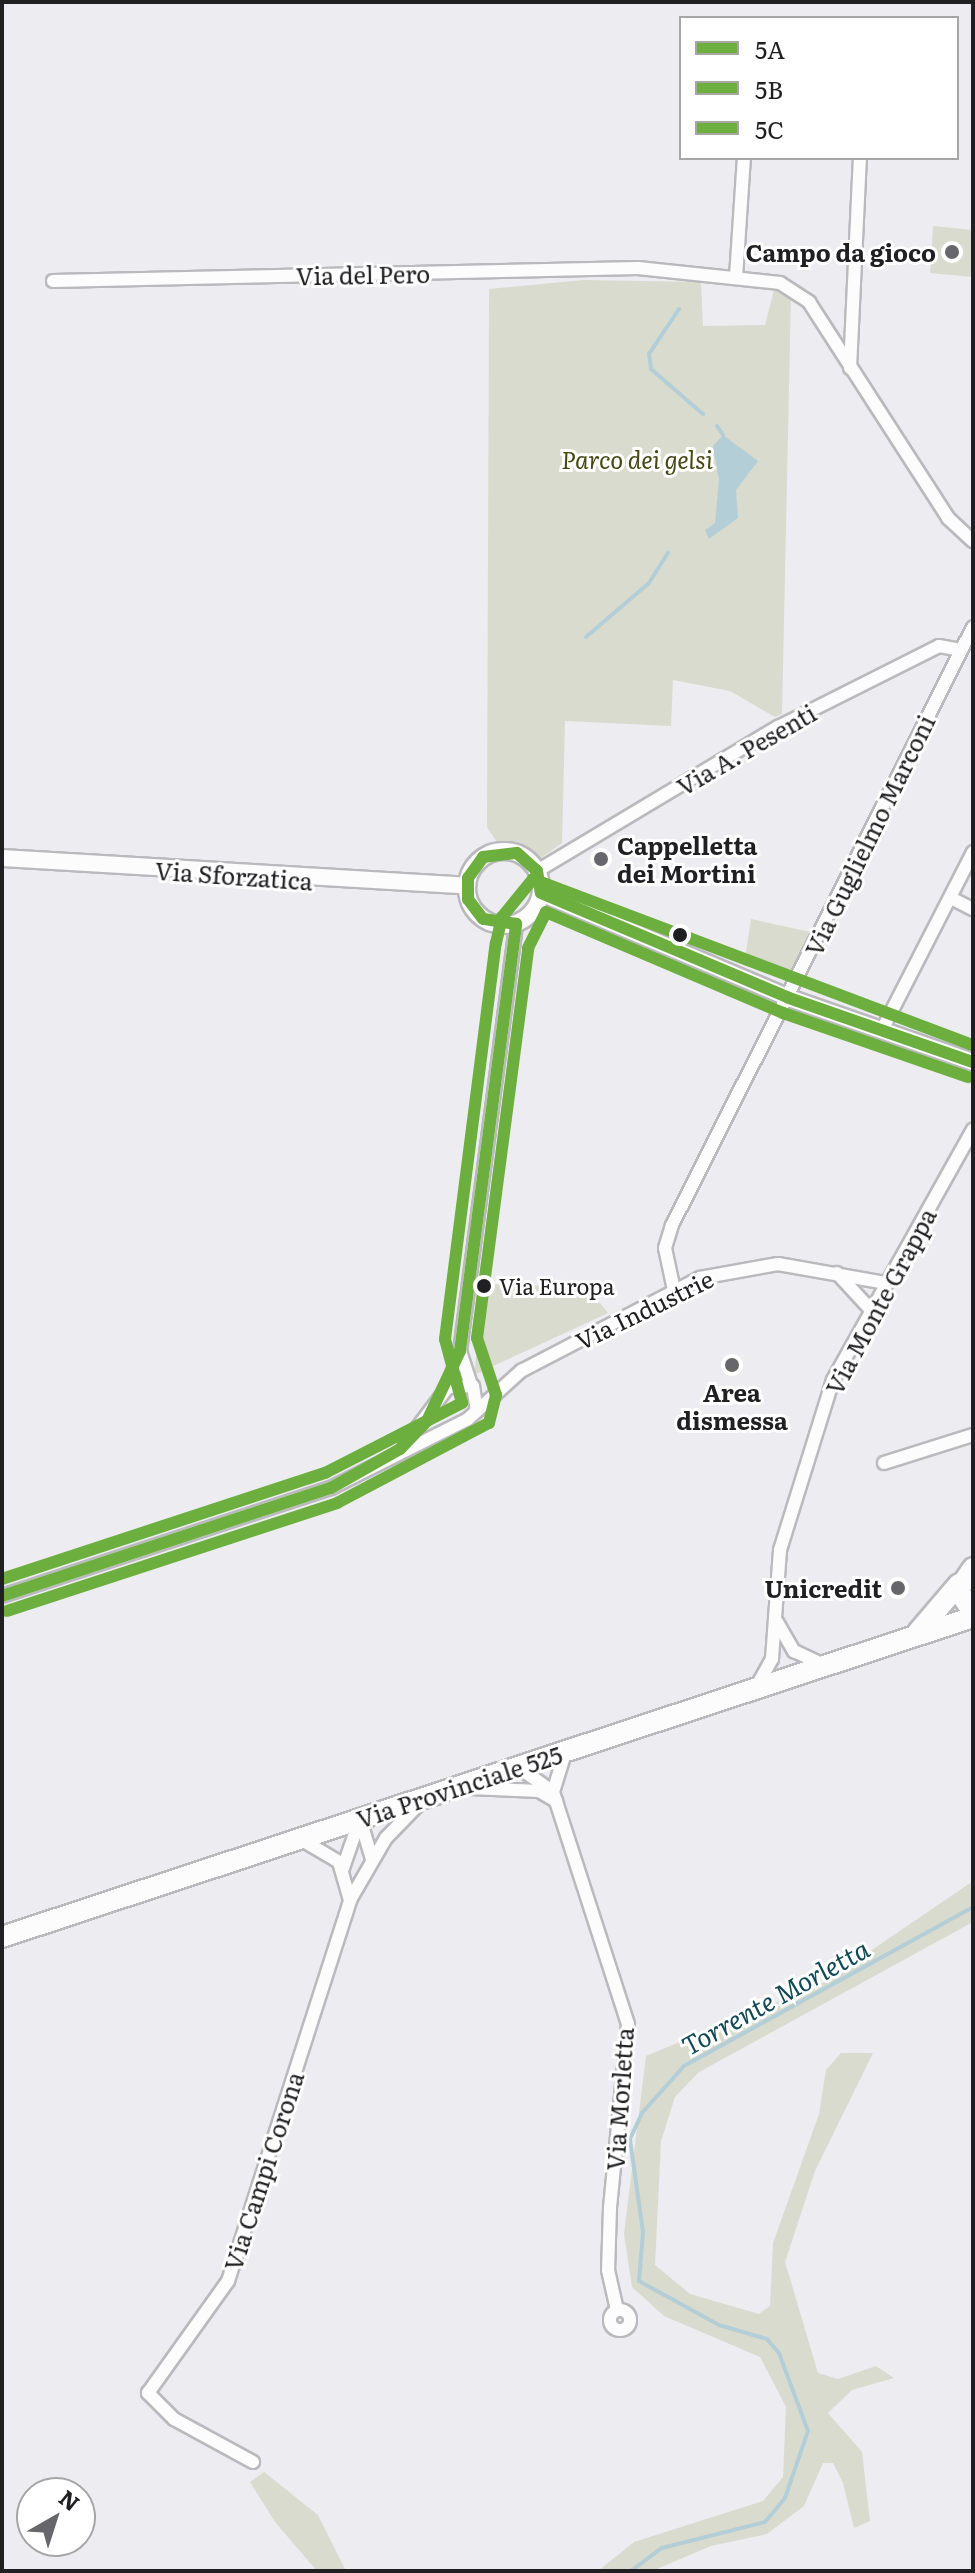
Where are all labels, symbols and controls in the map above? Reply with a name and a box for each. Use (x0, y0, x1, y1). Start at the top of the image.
legend (679, 16, 959, 160)
text: 5A (755, 31, 785, 66)
text: 5B (755, 71, 783, 106)
text: 5C (755, 111, 784, 146)
place label: Campo da gioco (746, 238, 936, 266)
marker: Campo da gioco (943, 243, 961, 261)
street label: Via del Pero (296, 258, 430, 290)
park label: Parco dei gelsi (561, 445, 713, 473)
street label: Via A. Pesenti (671, 698, 821, 800)
street label: Via Guglielmo Marconi (798, 710, 940, 960)
place label: Cappelletta dei Mortini (617, 831, 757, 887)
marker: Cappelletta dei Mortini (592, 850, 610, 868)
street label: Via Sforzatica (154, 855, 314, 895)
unlabelled marker (672, 927, 688, 943)
street label: Via Monte Grappa (819, 1203, 941, 1399)
street label: Via Industrie (570, 1263, 718, 1355)
place label: Via Europa (499, 1273, 615, 1299)
marker: Via Europa (476, 1278, 492, 1294)
marker: Area dismessa (723, 1356, 741, 1374)
place label: Area dismessa (676, 1378, 788, 1434)
place label: Unicredit (765, 1574, 882, 1602)
marker: Unicredit (889, 1579, 907, 1597)
street label: Via Provinciale 525 (353, 1739, 565, 1833)
water label: Torrente Morletta (676, 1932, 874, 2060)
street label: Via Morletta (600, 2026, 638, 2172)
street label: Via Campi Corona (217, 2068, 309, 2274)
north arrow (16, 2477, 96, 2557)
text: N (53, 2481, 88, 2518)

